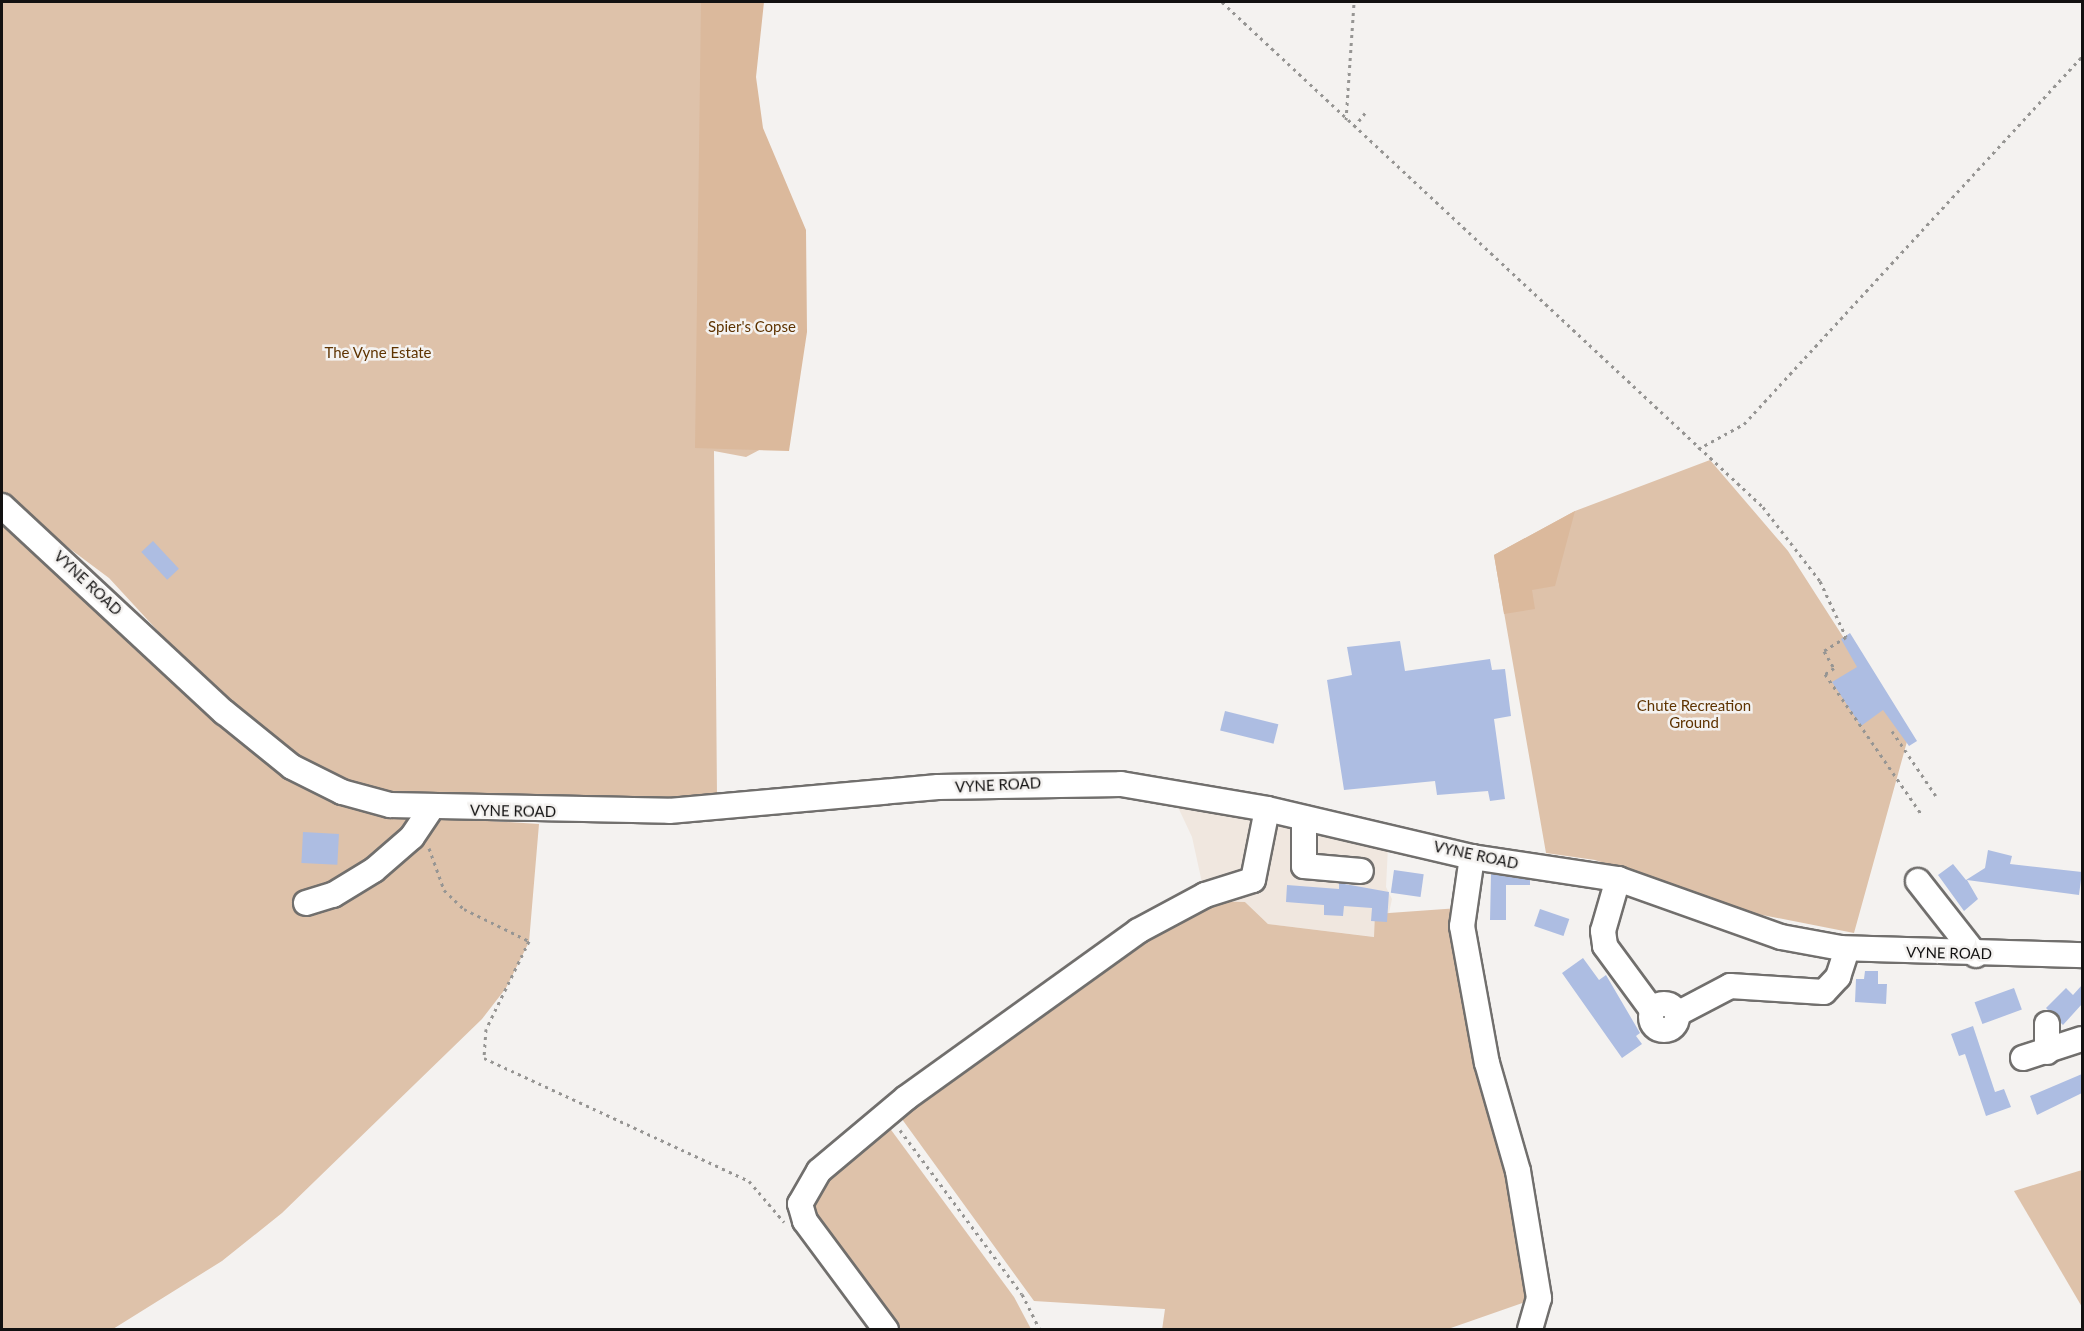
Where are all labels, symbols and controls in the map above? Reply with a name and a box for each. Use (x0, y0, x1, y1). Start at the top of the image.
park label: Spier's Copse (708, 318, 796, 336)
park label: The Vyne Estate (324, 344, 432, 362)
street label: VYNE ROAD (50, 547, 126, 619)
park label: Chute Recreation Ground (1637, 696, 1751, 731)
street label: VYNE ROAD (955, 774, 1041, 796)
street label: VYNE ROAD (470, 801, 556, 821)
street label: VYNE ROAD (1432, 837, 1520, 873)
street label: VYNE ROAD (1906, 943, 1992, 963)

